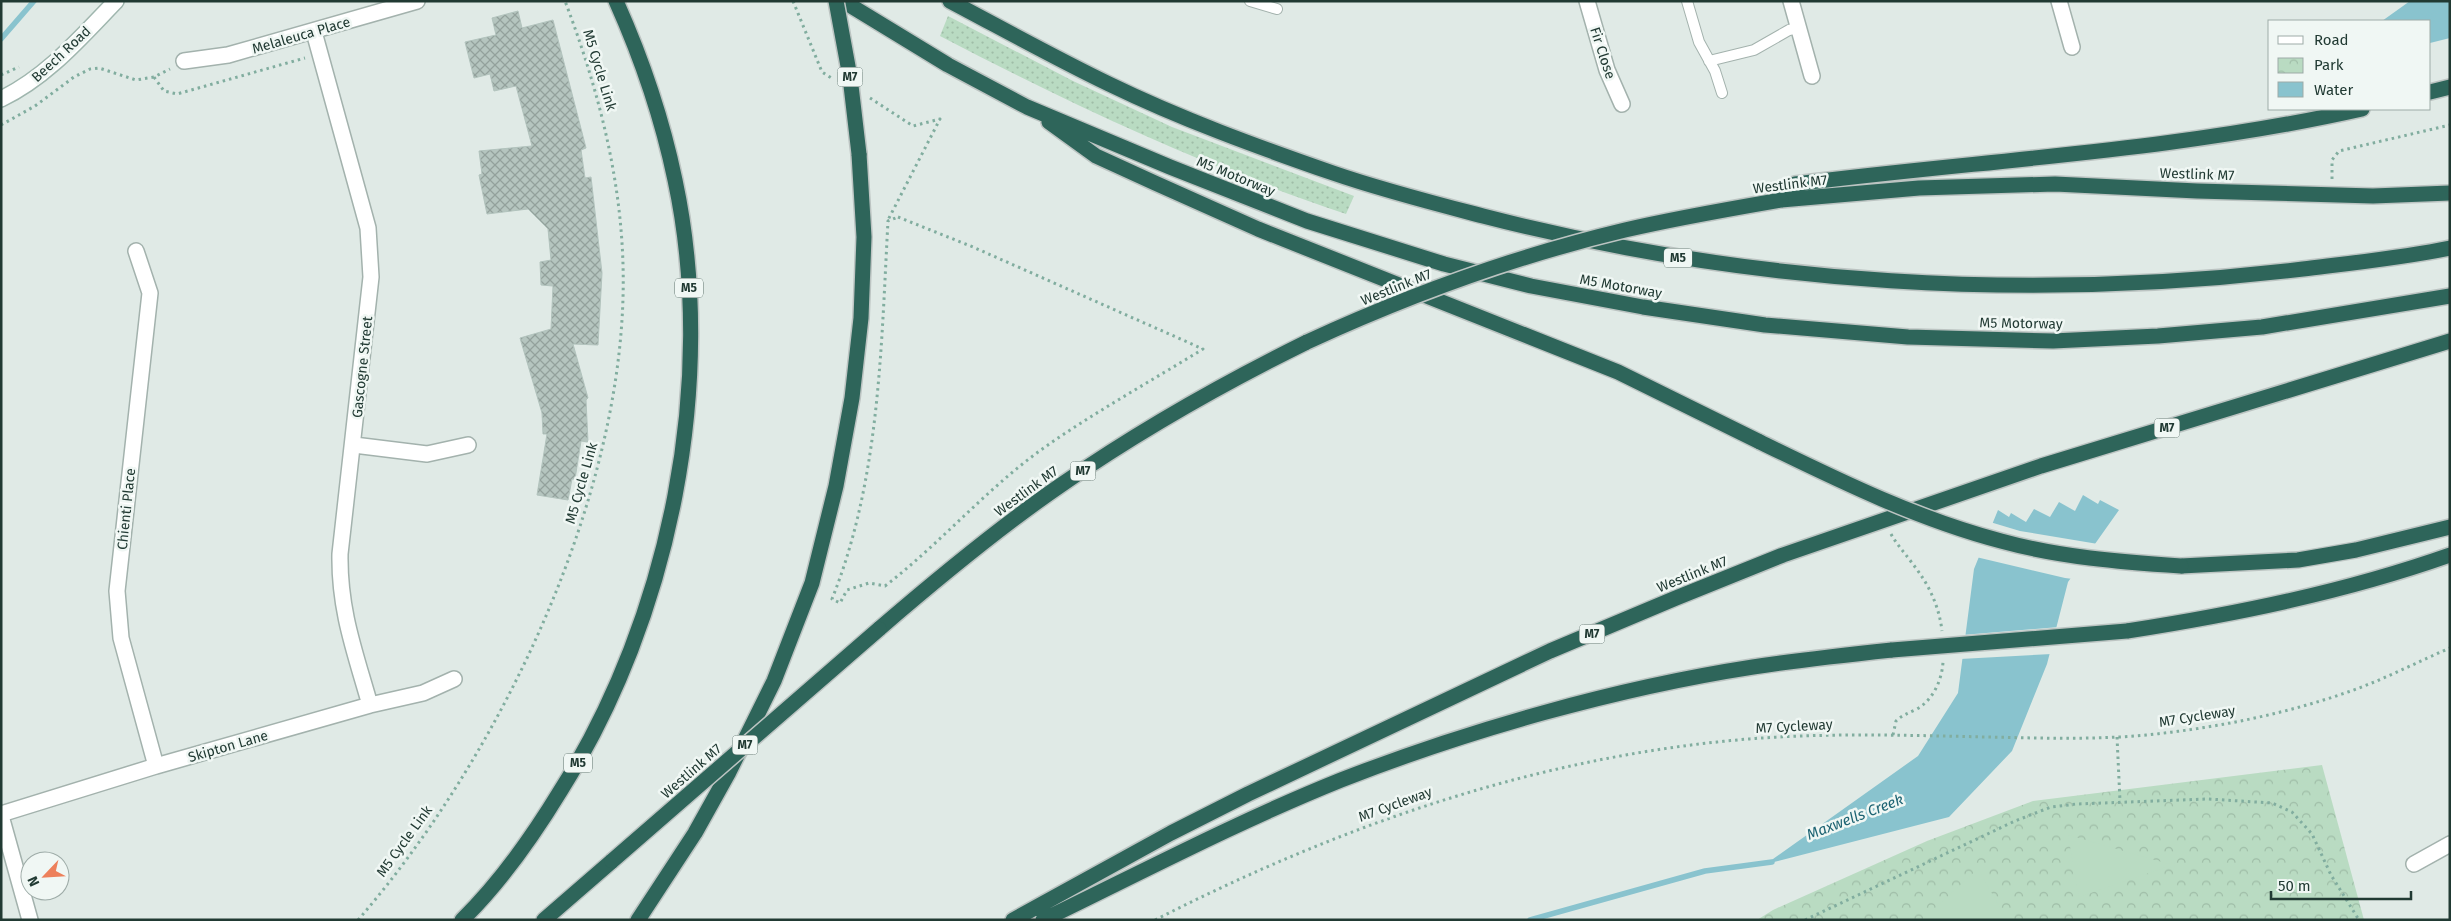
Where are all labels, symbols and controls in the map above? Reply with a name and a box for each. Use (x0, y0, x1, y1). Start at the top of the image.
street label: Melaleuca Place (250, 13, 352, 58)
legend (2268, 20, 2431, 110)
street label: Beech Road (28, 23, 94, 86)
street label: Fir Close (1586, 25, 1619, 81)
street label: M5 Cycle Link (579, 28, 620, 114)
text: Road (2314, 31, 2349, 49)
text: Park (2314, 56, 2344, 74)
road number: M7 (838, 68, 862, 86)
text: Water (2314, 81, 2353, 99)
street label: M5 Motorway (1194, 153, 1278, 200)
street label: Westlink M7 (2159, 165, 2235, 184)
street label: Westlink M7 (1752, 172, 1828, 197)
road number: M5 (1664, 248, 1692, 268)
street label: Westlink M7 (1358, 266, 1434, 309)
street label: M5 Motorway (1578, 271, 1663, 302)
road number: M5 (675, 278, 703, 298)
street label: Gascogne Street (349, 314, 376, 419)
street label: M5 Motorway (1979, 314, 2063, 333)
road number: M7 (2154, 418, 2180, 438)
street label: M5 Cycle Link (562, 440, 601, 526)
road number: M7 (1070, 462, 1096, 481)
street label: Westlink M7 (991, 463, 1061, 520)
street label: Chienti Place (114, 467, 139, 551)
street label: Westlink M7 (1654, 553, 1730, 596)
road number: M7 (1580, 624, 1604, 644)
street label: M7 Cycleway (2158, 702, 2237, 731)
street label: M7 Cycleway (1755, 716, 1833, 737)
street label: Skipton Lane (186, 727, 270, 766)
road number: M7 (732, 736, 758, 754)
street label: Westlink M7 (658, 740, 725, 802)
road number: M5 (564, 754, 592, 772)
street label: M7 Cycleway (1356, 783, 1434, 826)
water label: Maxwells Creek (1804, 790, 1906, 844)
street label: M5 Cycle Link (373, 802, 436, 880)
north arrow (20, 851, 70, 901)
scale bar (2271, 868, 2411, 900)
text: N (24, 873, 43, 889)
text: 50 m (2278, 877, 2311, 895)

